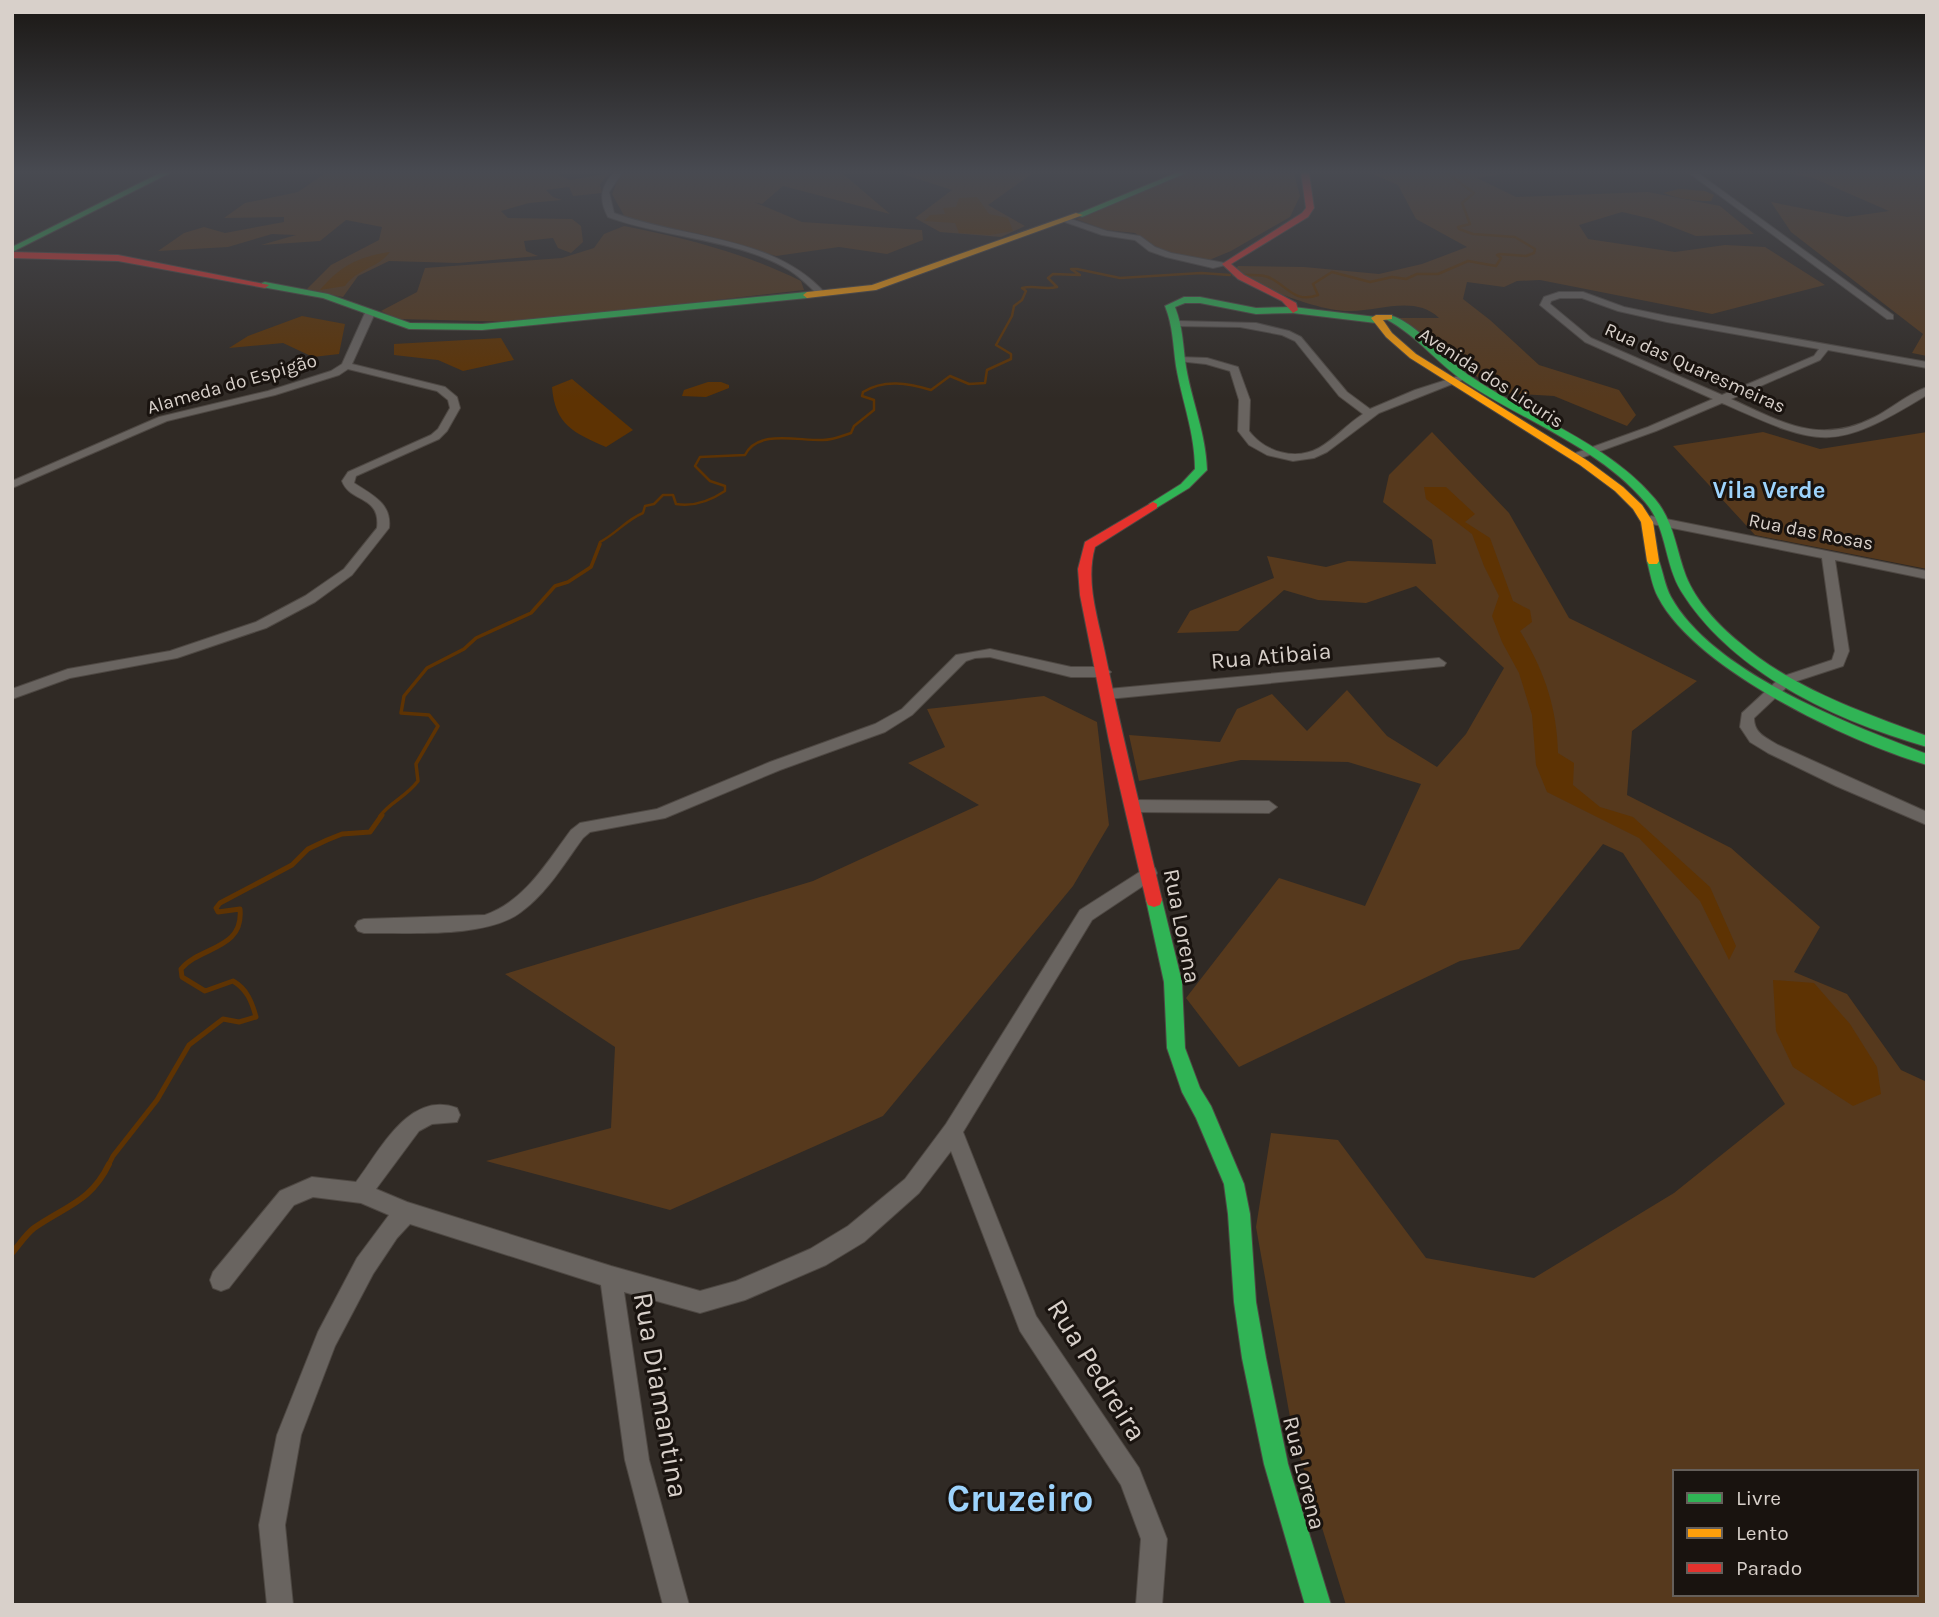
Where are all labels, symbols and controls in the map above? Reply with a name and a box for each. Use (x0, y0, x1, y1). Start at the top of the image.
street label: Rua das Quaresmeiras (1601, 318, 1789, 418)
street label: Avenida dos Licuris (1415, 323, 1567, 433)
street label: Alameda do Espigão (145, 349, 319, 419)
district label: Vila Verde (1713, 476, 1825, 504)
street label: Rua das Rosas (1747, 509, 1875, 555)
street label: Rua Atibaia (1210, 637, 1332, 675)
street label: Rua Lorena (1158, 866, 1206, 986)
street label: Rua Diamantina (627, 1290, 695, 1500)
street label: Rua Pedreira (1040, 1293, 1154, 1447)
street label: Rua Lorena (1277, 1413, 1331, 1533)
legend (1673, 1470, 1918, 1596)
district label: Cruzeiro (947, 1477, 1093, 1520)
text: Livre (1736, 1486, 1781, 1510)
text: Lento (1736, 1521, 1789, 1545)
text: Parado (1736, 1556, 1802, 1580)

